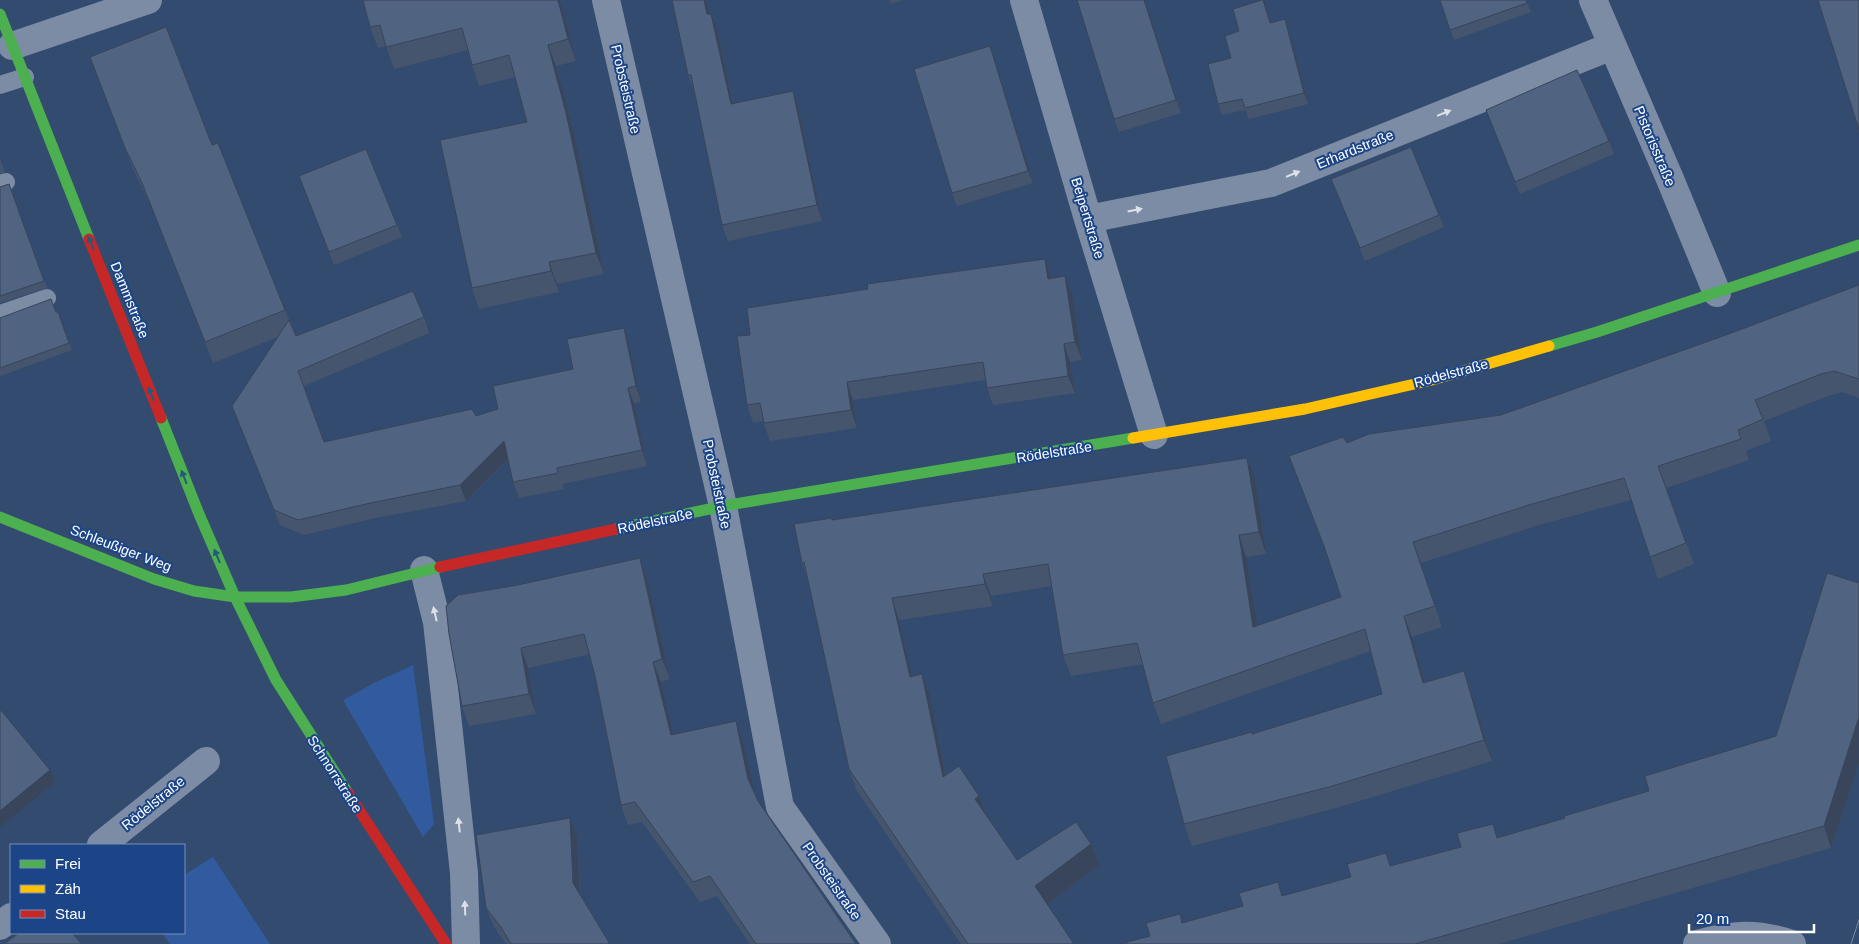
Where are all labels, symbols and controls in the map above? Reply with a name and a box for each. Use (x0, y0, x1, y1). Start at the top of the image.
street label: Probsteistraße (608, 43, 644, 135)
street label: Pistorisstraße (1631, 103, 1679, 189)
one-way arrow (1437, 109, 1452, 117)
street label: Erhardstraße (1314, 126, 1396, 172)
one-way arrow (1286, 169, 1301, 177)
street label: Beipertstraße (1068, 175, 1108, 261)
one-way arrow (1128, 205, 1144, 213)
one-way arrow (87, 235, 95, 250)
street label: Dammstraße (107, 259, 153, 341)
street label: Rödelstraße (1412, 355, 1490, 391)
one-way arrow (147, 387, 155, 401)
street label: Probsteistraße (700, 438, 734, 530)
street label: Rödelstraße (1015, 438, 1093, 466)
one-way arrow (180, 469, 187, 484)
street label: Rödelstraße (616, 505, 694, 537)
street label: Schleußiger Weg (68, 521, 174, 575)
one-way arrow (212, 549, 220, 563)
one-way arrow (431, 607, 439, 622)
street label: Schnorrstraße (304, 732, 366, 816)
street label: Rödelstraße (118, 773, 188, 833)
one-way arrow (455, 816, 463, 832)
street label: Probsteistraße (799, 839, 865, 923)
legend (10, 844, 185, 934)
text: Frei (55, 855, 81, 872)
text: Zäh (55, 880, 81, 897)
one-way arrow (461, 900, 469, 916)
scale bar (1689, 902, 1814, 934)
text: Stau (55, 905, 86, 922)
text: 20 m (1696, 910, 1729, 927)

